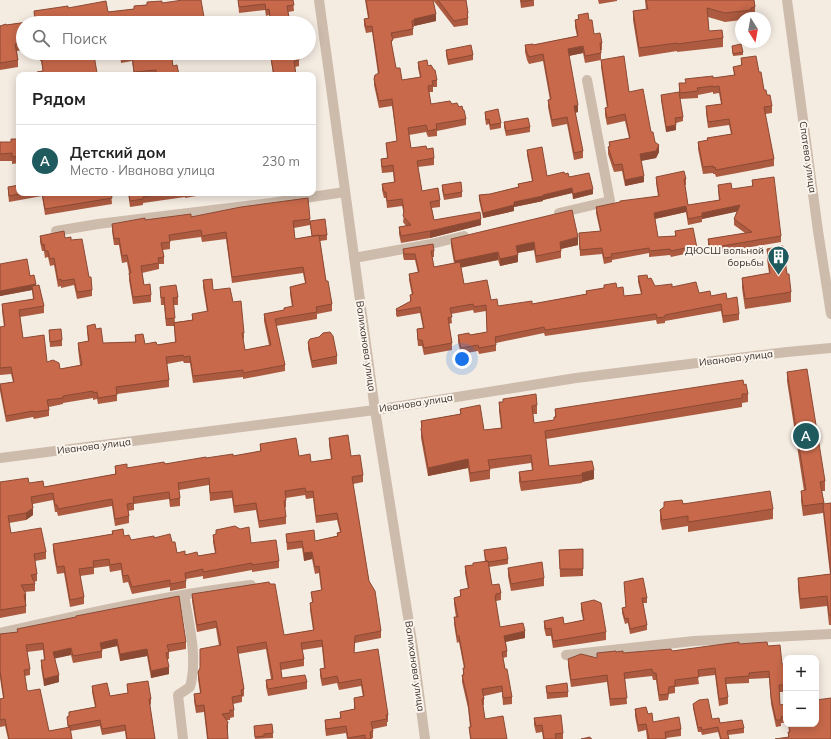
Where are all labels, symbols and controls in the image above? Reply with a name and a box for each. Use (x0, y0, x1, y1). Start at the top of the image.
north arrow (735, 12, 771, 48)
search box (16, 16, 316, 60)
icon: search (30, 27, 52, 49)
text: Поиск (62, 29, 107, 48)
text: Рядом (32, 88, 86, 109)
street label: Спатева улица (797, 120, 819, 194)
text: Детский дом (70, 143, 166, 162)
text: A (40, 153, 50, 169)
text: 230 m (262, 153, 300, 169)
text: Место · Иванова улица (70, 162, 215, 178)
building icon: ДЮСШ вольной борьбы (766, 243, 792, 276)
place label: ДЮСШ вольной борьбы (685, 244, 764, 269)
street label: Валиханова улица (353, 300, 379, 392)
street label: Иванова улица (698, 347, 774, 369)
your location (452, 349, 472, 369)
street label: Иванова улица (378, 391, 454, 415)
pin: A (793, 421, 819, 451)
street label: Иванова улица (56, 435, 132, 457)
street label: Валиханова улица (402, 620, 428, 712)
map controls (783, 655, 819, 727)
button: + (783, 655, 819, 691)
button: − (783, 691, 819, 727)

